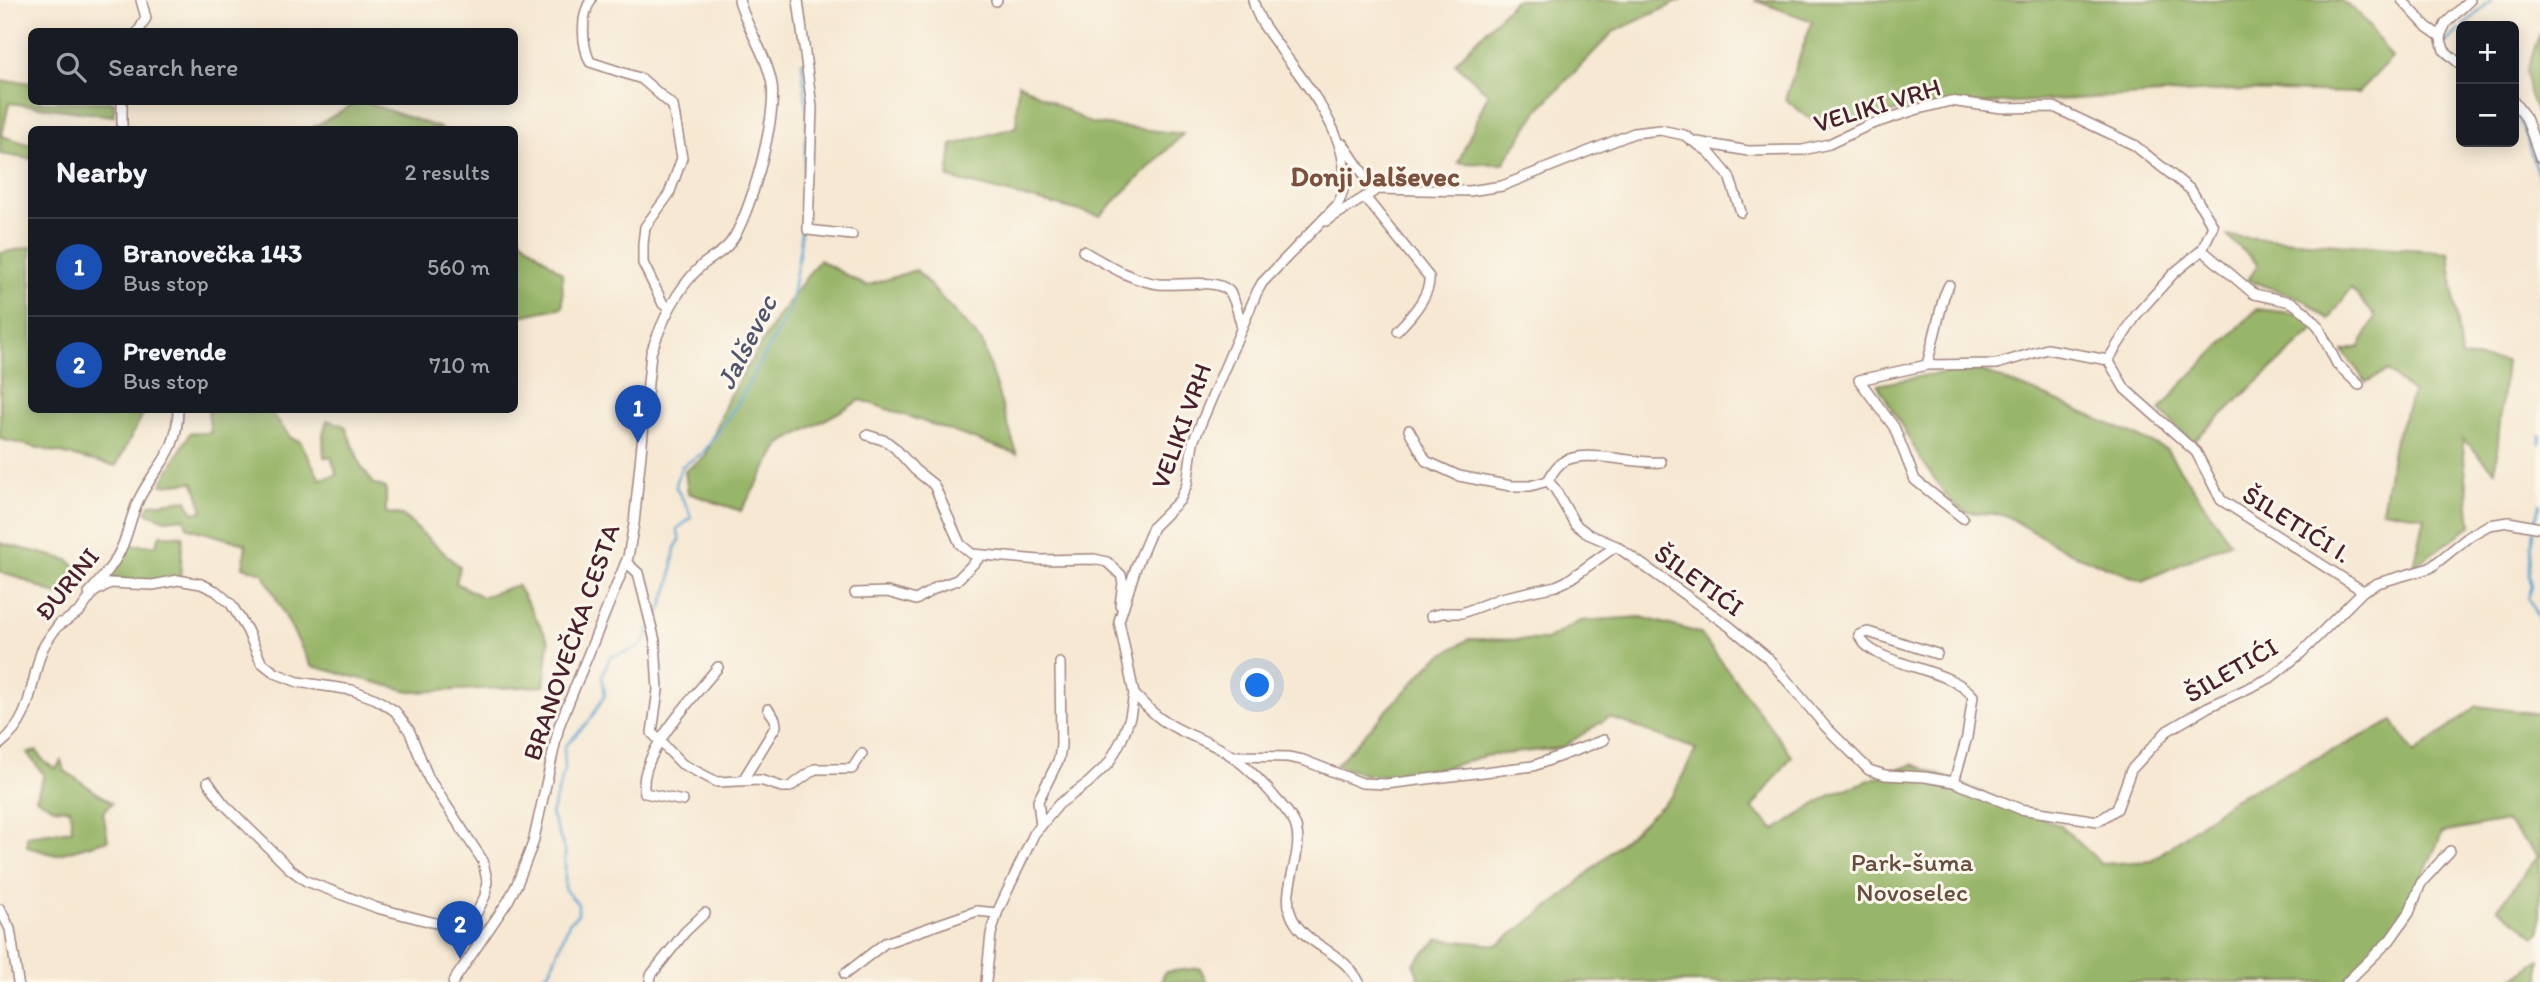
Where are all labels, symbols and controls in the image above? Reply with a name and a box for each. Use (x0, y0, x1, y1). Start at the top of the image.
map controls (2456, 21, 2519, 147)
button: + (2456, 21, 2519, 84)
search box (28, 28, 518, 105)
icon: search (52, 48, 90, 86)
text: Search here (108, 51, 238, 83)
street label: VELIKI VRH (1810, 71, 1944, 139)
button: − (2456, 84, 2519, 147)
text: Nearby (56, 153, 147, 190)
text: 2 results (404, 158, 490, 186)
district label: Donji Jalševec (1290, 159, 1460, 193)
text: Branovečka 143 (123, 237, 302, 269)
text: 1 (74, 253, 84, 281)
text: 560 m (427, 253, 490, 281)
text: Bus stop (123, 269, 209, 297)
water label: Jalševec (708, 288, 785, 395)
text: Prevende (123, 335, 227, 367)
text: 2 (73, 351, 85, 379)
text: 710 m (429, 351, 490, 379)
street label: VELIKI VRH (1144, 359, 1218, 493)
text: Bus stop (123, 367, 209, 395)
pin: 1 (615, 385, 661, 443)
street label: ŠILETIĆI I. (2237, 478, 2357, 570)
street label: BRANOVEČKA CESTA (515, 519, 627, 765)
street label: ŠILETIĆI (1648, 537, 1750, 623)
street label: ĐURINI (28, 541, 106, 627)
street label: ŠILETIĆI (2179, 630, 2283, 710)
your location (1240, 668, 1274, 702)
park label: Park-šuma Novoselec (1851, 846, 1974, 908)
pin: 2 (437, 901, 483, 959)

